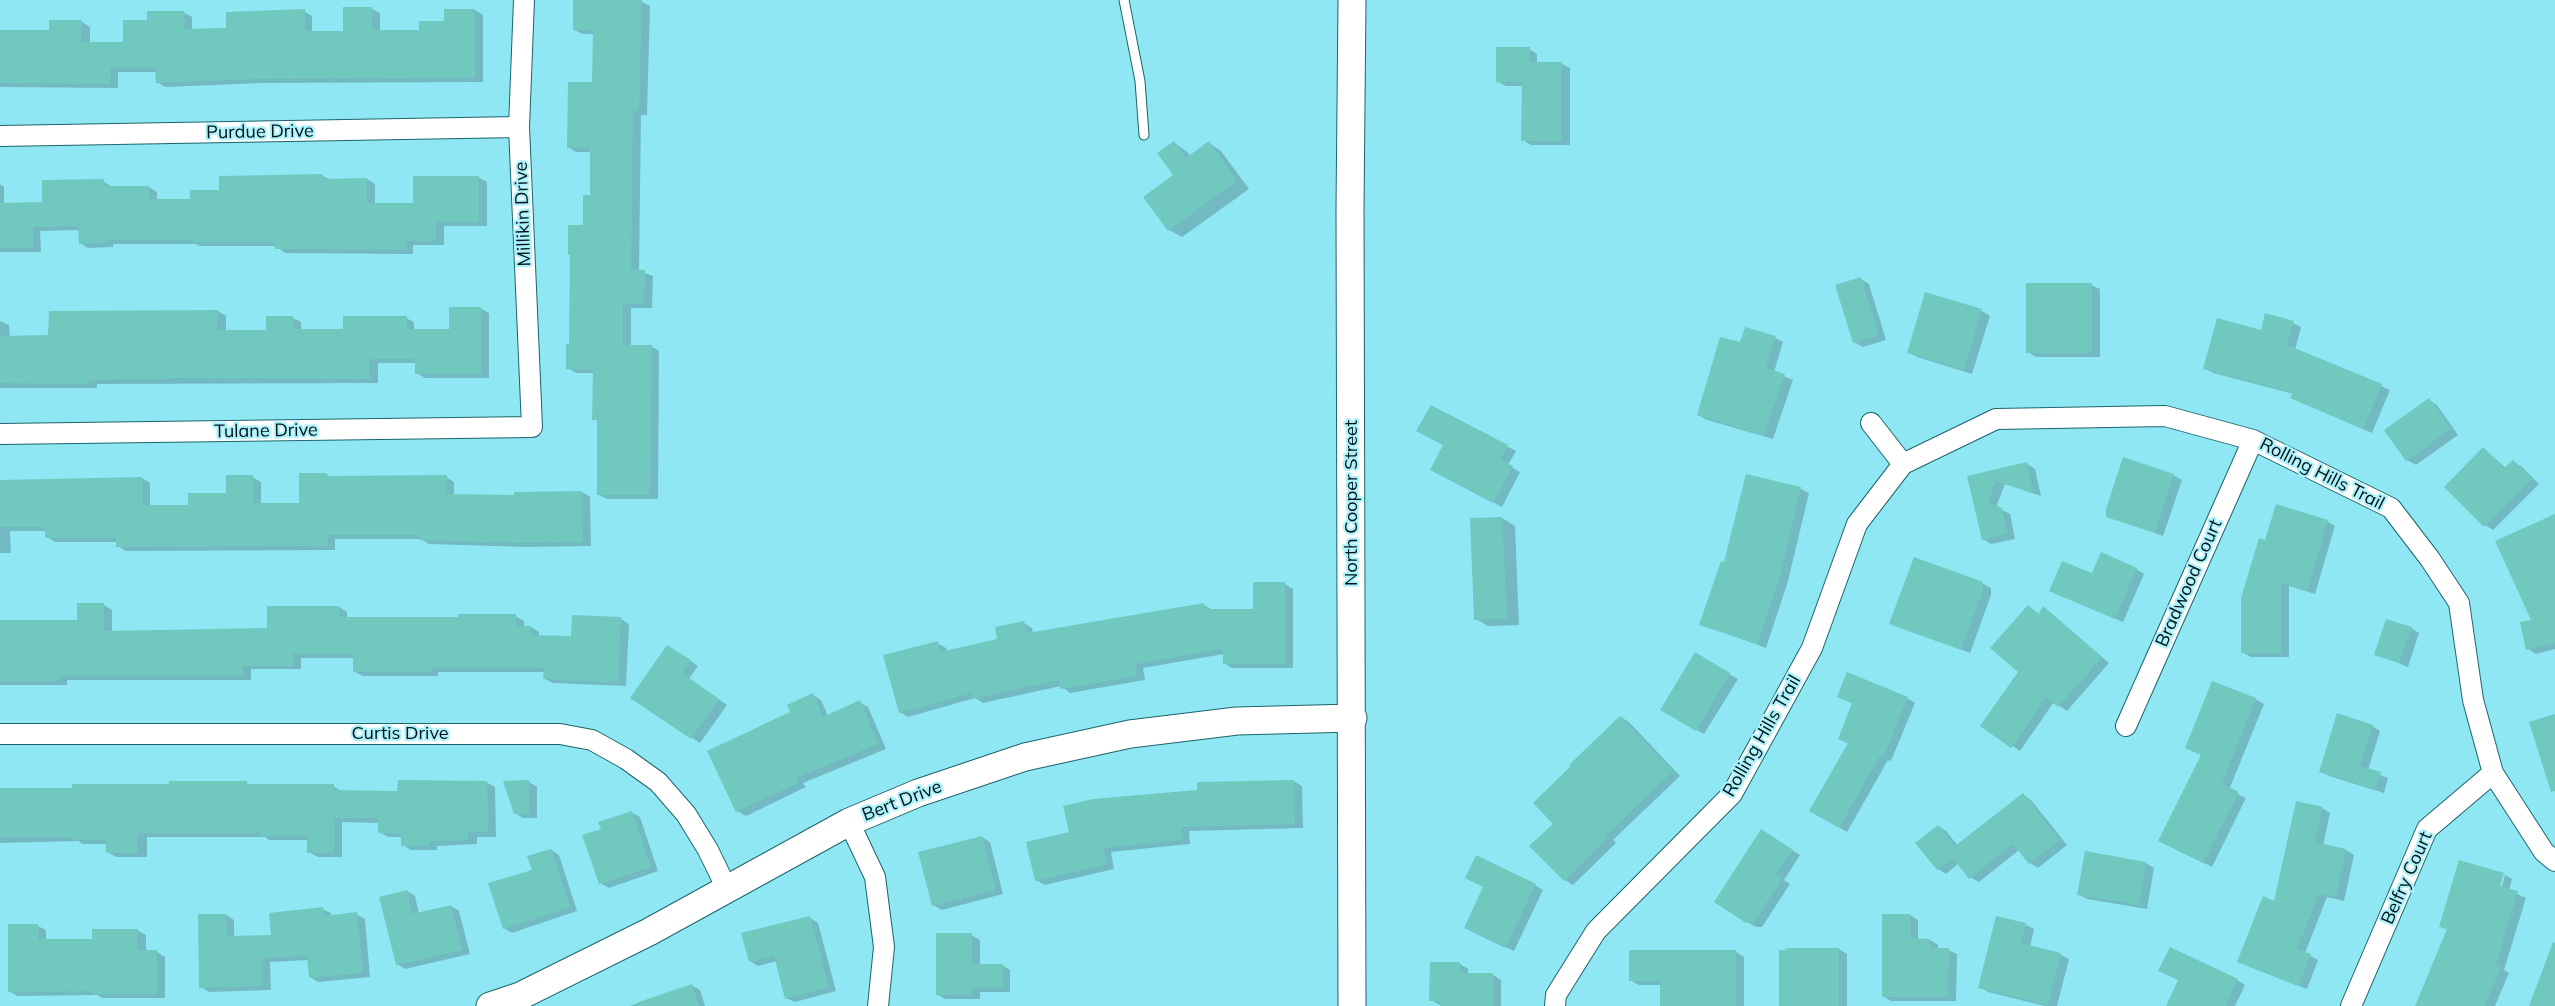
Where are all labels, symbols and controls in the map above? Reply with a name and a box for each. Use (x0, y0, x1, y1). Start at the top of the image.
street label: Purdue Drive (206, 120, 314, 144)
street label: Millikin Drive (510, 161, 536, 267)
street label: Tulane Drive (214, 419, 318, 443)
street label: North Cooper Street (1341, 420, 1363, 586)
street label: Rolling Hills Trail (2256, 433, 2388, 515)
street label: Bradwood Court (2151, 516, 2227, 650)
street label: Rolling Hills Trail (1718, 671, 1806, 801)
street label: Curtis Drive (351, 723, 449, 745)
street label: Bert Drive (859, 776, 945, 826)
street label: Belfry Court (2377, 828, 2437, 928)

